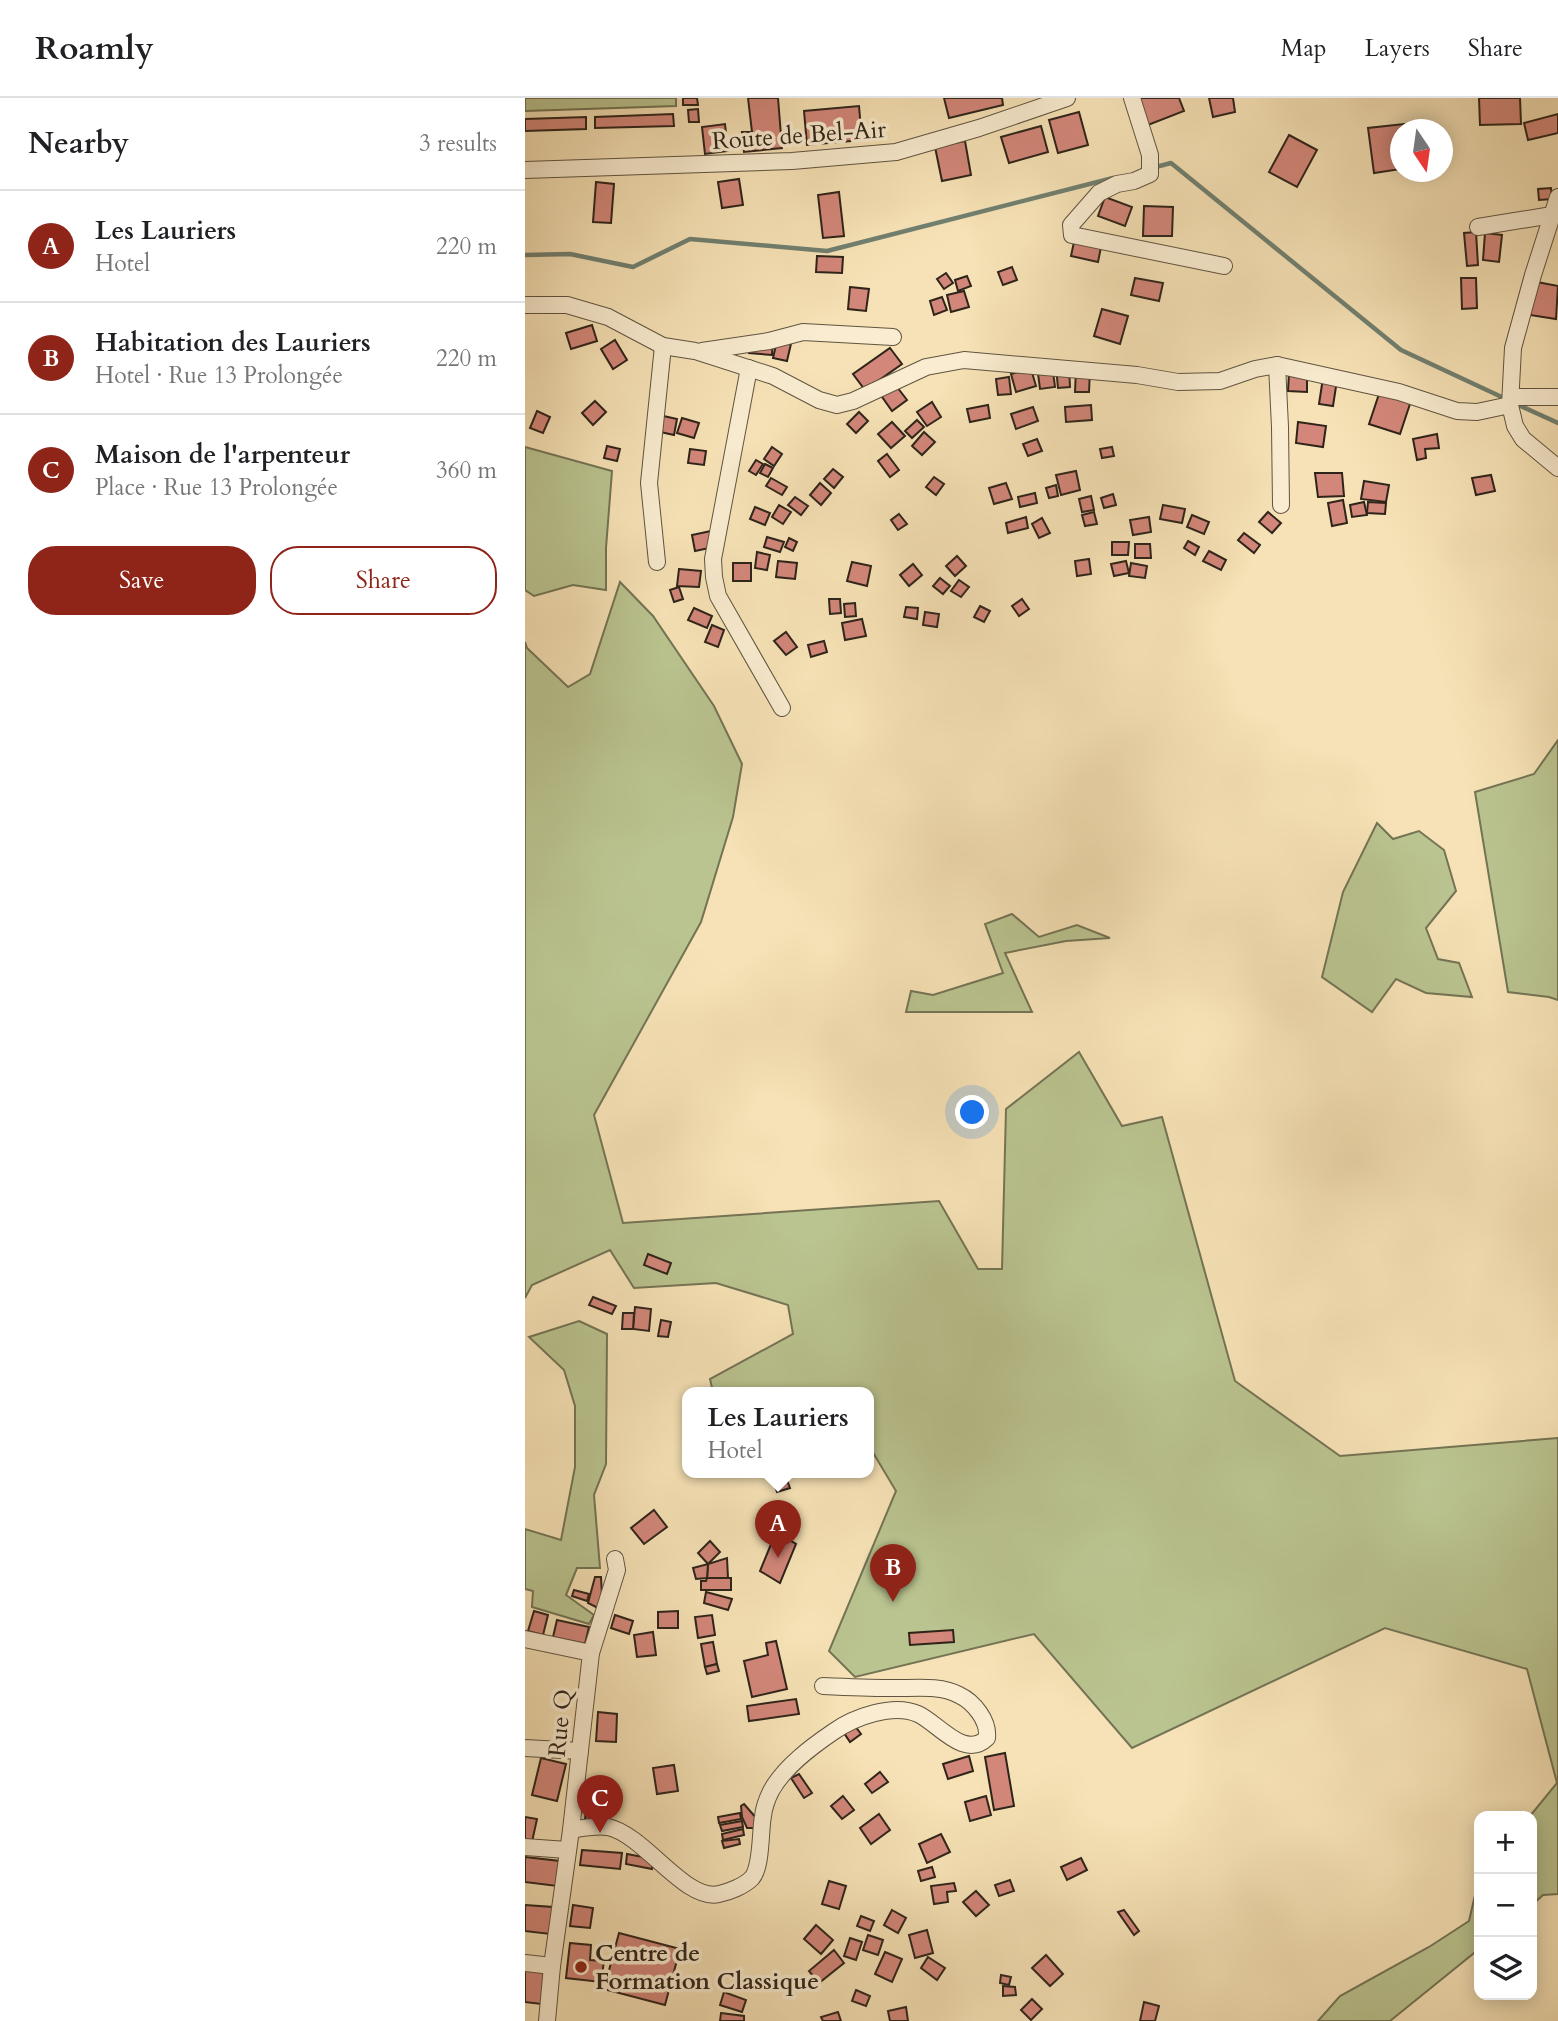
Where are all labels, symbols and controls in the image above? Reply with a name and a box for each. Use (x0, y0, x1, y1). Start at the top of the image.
text: Roamly (35, 26, 154, 71)
text: Map (1281, 32, 1327, 65)
text: Layers (1365, 32, 1430, 65)
text: Share (1468, 32, 1523, 65)
street label: Route de Bel-Air (711, 113, 887, 158)
north arrow (1390, 119, 1453, 182)
text: Nearby (28, 123, 129, 164)
text: 3 results (419, 128, 497, 159)
text: Les Lauriers (95, 213, 236, 248)
text: A (42, 231, 60, 262)
text: 220 m (436, 231, 497, 262)
text: Hotel (95, 248, 150, 279)
text: Habitation des Lauriers (95, 325, 371, 360)
text: B (43, 343, 59, 374)
text: 220 m (436, 343, 497, 374)
text: Hotel · Rue 13 Prolongée (95, 360, 343, 391)
text: Maison de l'arpenteur (95, 437, 350, 472)
text: C (42, 455, 60, 486)
text: 360 m (436, 455, 497, 486)
text: Place · Rue 13 Prolongée (95, 472, 338, 503)
button: Save (28, 546, 256, 615)
button: Share (270, 546, 497, 615)
your location (955, 1095, 989, 1129)
popup (682, 1387, 874, 1478)
text: Les Lauriers (707, 1400, 849, 1435)
text: Hotel (707, 1435, 763, 1466)
pin: A (755, 1500, 801, 1558)
pin: B (870, 1544, 916, 1602)
street label: Rue Q (541, 1688, 580, 1759)
pin: C (577, 1775, 623, 1833)
map controls (1474, 1811, 1537, 2000)
button: + (1474, 1811, 1537, 1874)
button: − (1474, 1874, 1537, 1937)
place label: Centre de Formation Classique (595, 1937, 819, 1998)
button: layers (1474, 1937, 1537, 2000)
marker: Centre de Formation Classique (573, 1959, 589, 1975)

